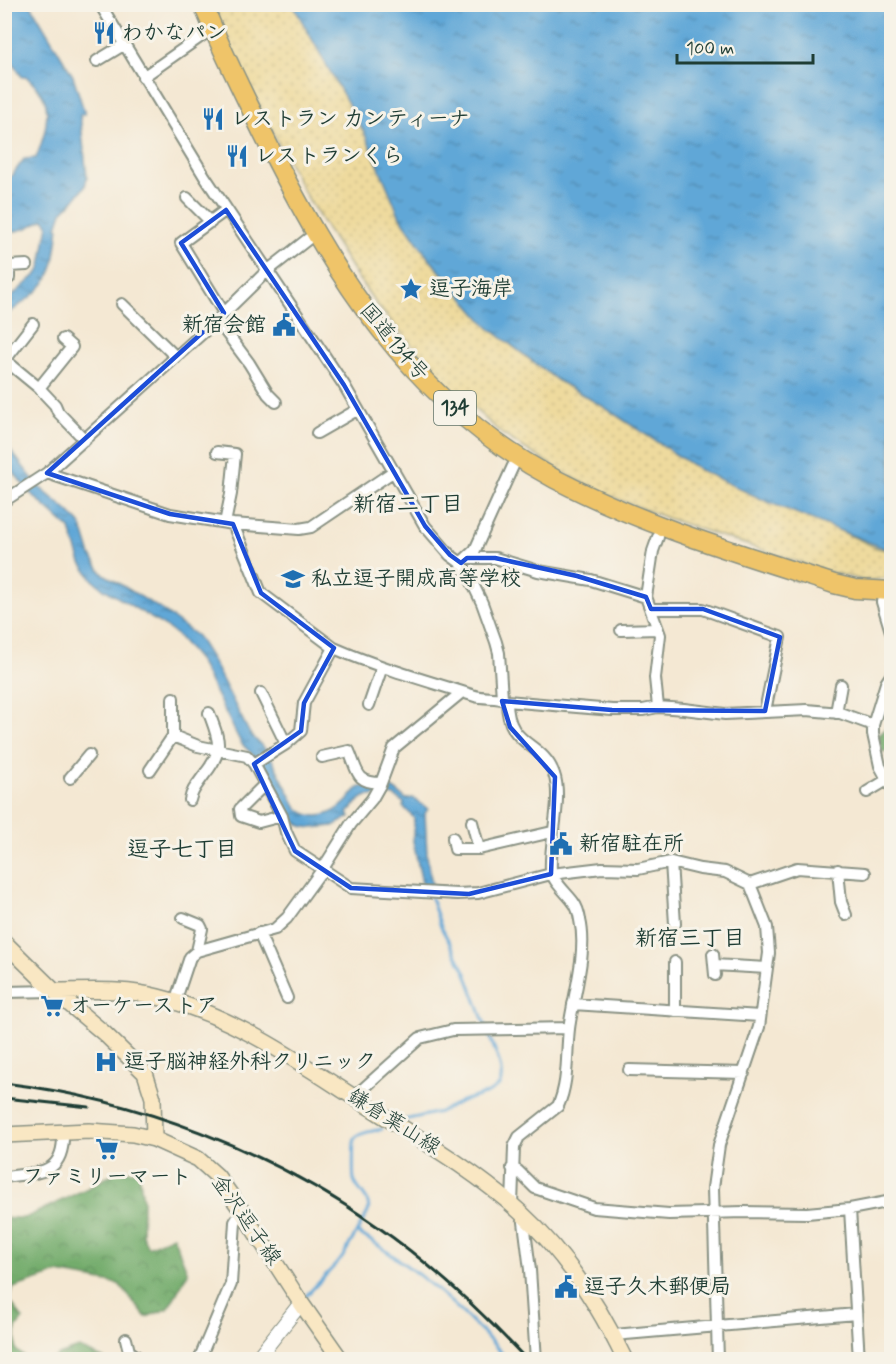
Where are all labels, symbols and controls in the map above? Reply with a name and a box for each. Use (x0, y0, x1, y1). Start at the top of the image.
place label: わかなパン (122, 19, 227, 47)
restaurant icon: わかなパン (91, 20, 117, 46)
scale bar (677, 27, 814, 65)
text: 100 m (686, 37, 734, 61)
place label: レストラン カンティーナ (231, 105, 470, 133)
restaurant icon: レストラン カンティーナ (200, 106, 226, 132)
place label: レストランくら (255, 142, 404, 170)
restaurant icon: レストランくら (224, 143, 250, 169)
place label: 逗子海岸 (429, 275, 513, 303)
place icon: 逗子海岸 (398, 276, 424, 302)
street label: 国道134号 (353, 297, 435, 387)
place label: 新宿会館 (182, 311, 266, 339)
public building icon: 新宿会館 (271, 312, 297, 338)
road number: 134 (434, 391, 476, 425)
district label: 新宿二丁目 (353, 491, 463, 519)
place label: 私立逗子開成高等学校 (311, 565, 521, 593)
school or university icon: 私立逗子開成高等学校 (280, 566, 306, 592)
place label: 新宿駐在所 (579, 830, 684, 858)
public building icon: 新宿駐在所 (548, 831, 574, 857)
district label: 逗子七丁目 (127, 836, 237, 864)
district label: 新宿三丁目 (635, 925, 745, 953)
place label: オーケーストア (70, 992, 217, 1020)
supermarket icon: オーケーストア (39, 993, 65, 1019)
place label: 逗子脳神経外科クリニック (124, 1048, 376, 1076)
hospital icon: 逗子脳神経外科クリニック (93, 1049, 119, 1075)
street label: 鎌倉葉山線 (342, 1082, 446, 1162)
supermarket icon: ファミリーマート (94, 1136, 120, 1162)
place label: ファミリーマート (23, 1163, 191, 1191)
street label: 金沢逗子線 (204, 1169, 288, 1271)
place label: 逗子久木郵便局 (584, 1273, 731, 1301)
public building icon: 逗子久木郵便局 (553, 1274, 579, 1300)

